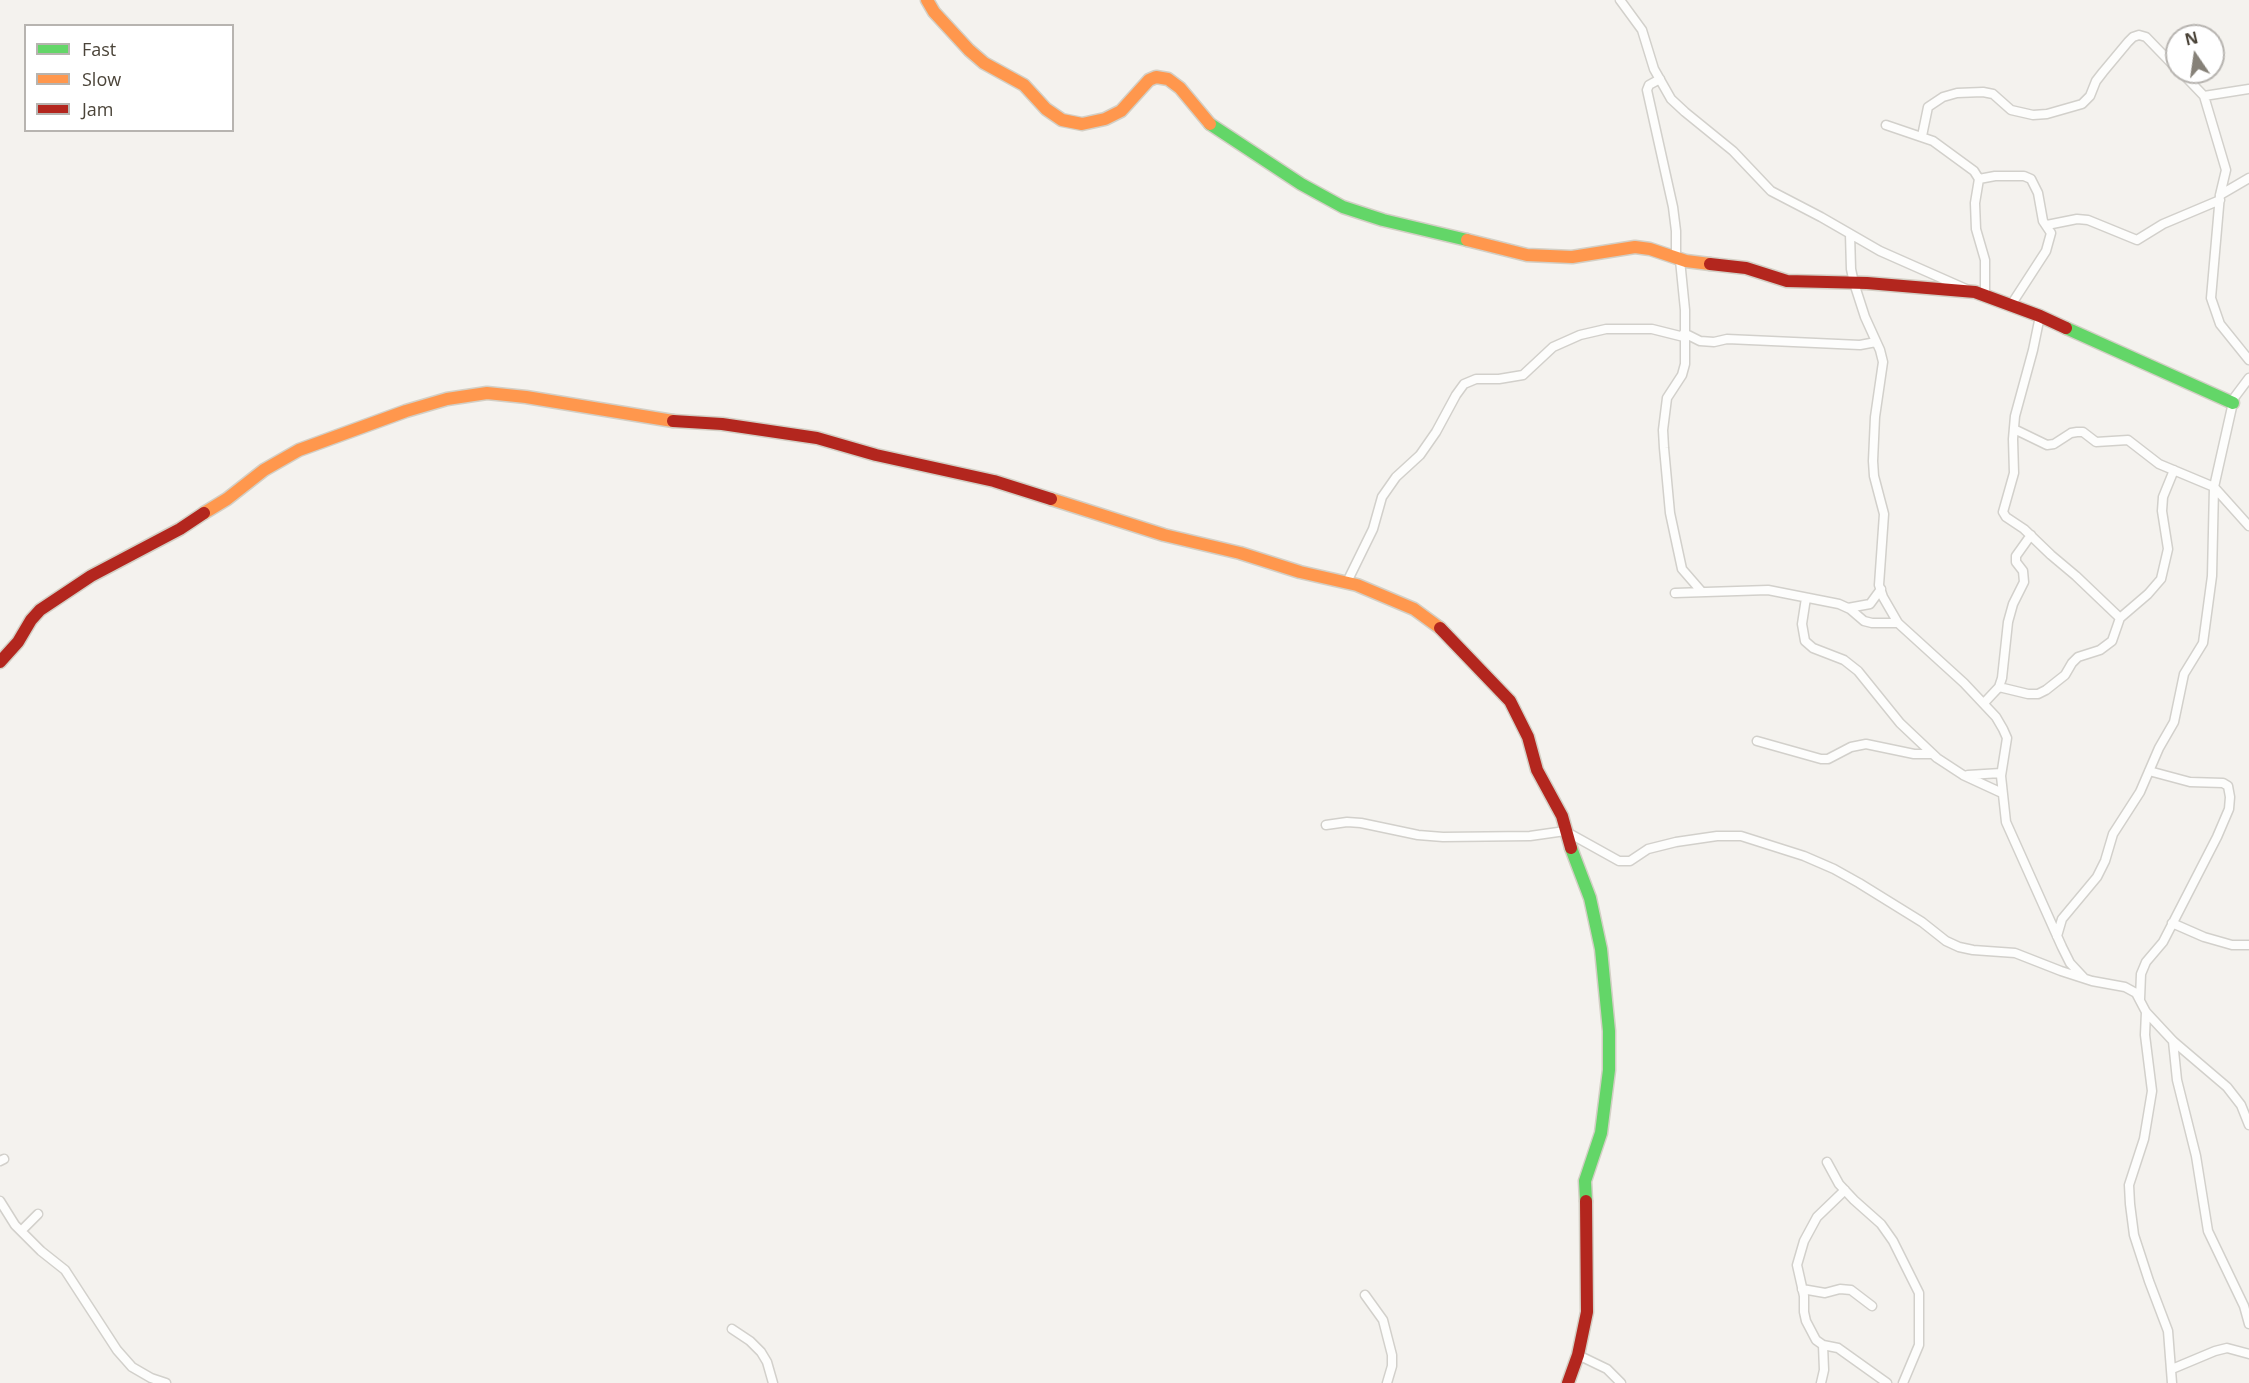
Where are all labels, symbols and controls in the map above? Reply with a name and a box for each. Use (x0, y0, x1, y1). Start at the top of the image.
legend (24, 24, 234, 132)
north arrow (2165, 24, 2225, 84)
text: N (2183, 26, 2200, 51)
text: Fast (82, 37, 116, 61)
text: Slow (82, 67, 121, 91)
text: Jam (82, 97, 114, 121)

